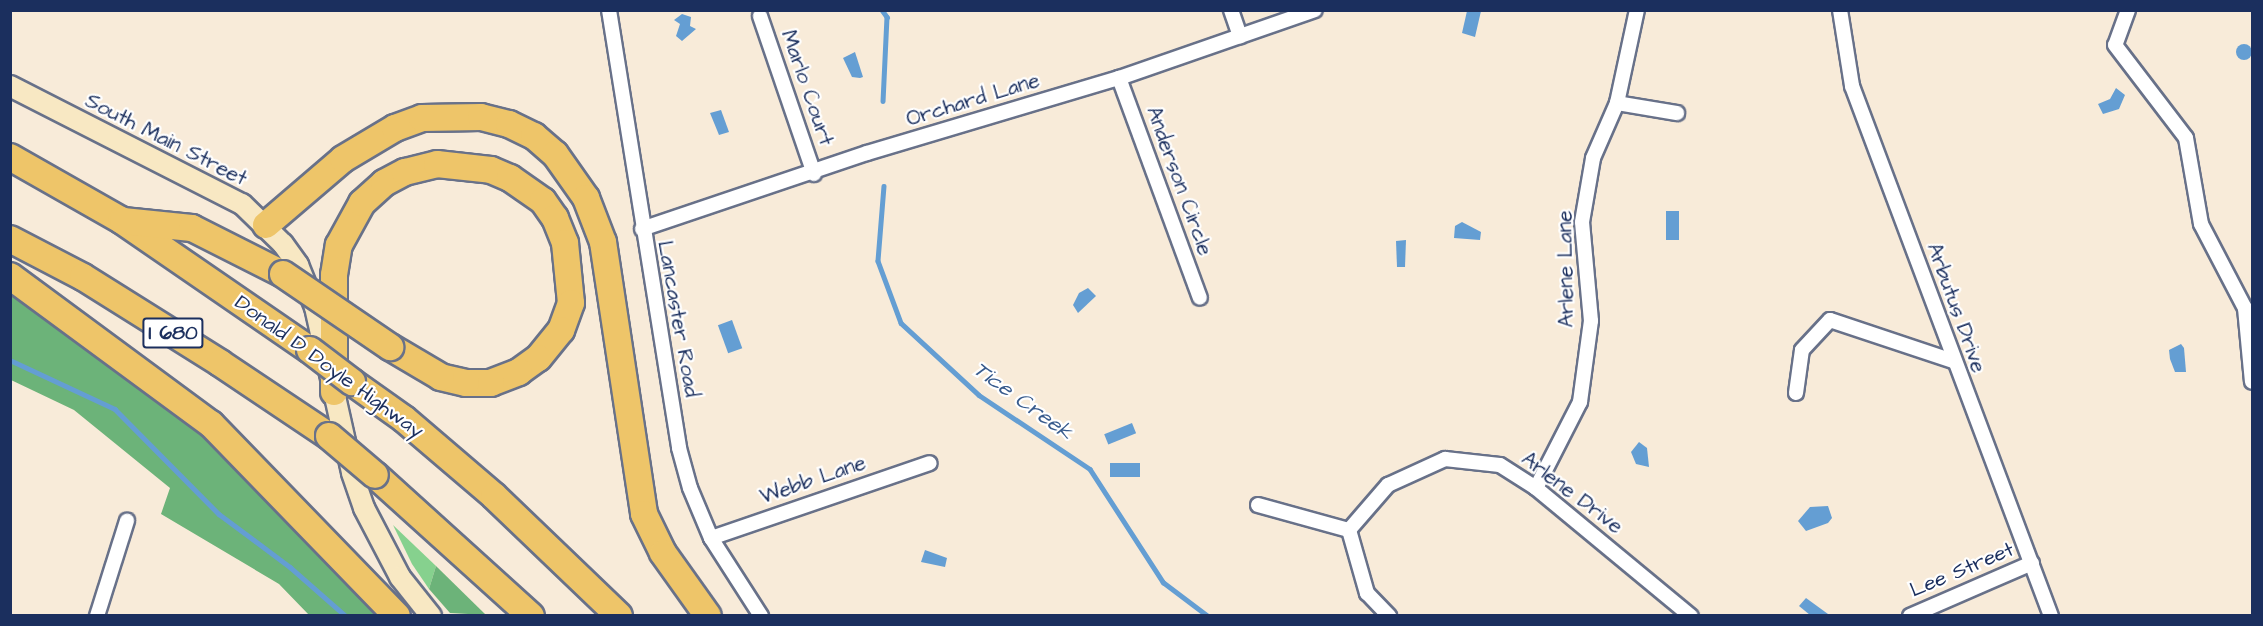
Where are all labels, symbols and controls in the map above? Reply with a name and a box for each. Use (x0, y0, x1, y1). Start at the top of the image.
street label: Marlo Court (775, 27, 839, 149)
street label: Orchard Lane (903, 68, 1043, 132)
street label: South Main Street (81, 88, 251, 192)
street label: Anderson Circle (1140, 103, 1218, 259)
street label: Arlene Lane (1552, 210, 1580, 328)
street label: Lancaster Road (652, 239, 704, 399)
street label: Arbutus Drive (1921, 240, 1991, 376)
street label: Donald D Doyle Highway (230, 290, 428, 444)
road number: I 680 (142, 316, 204, 350)
water label: Tice Creek (968, 356, 1078, 446)
street label: Arlene Drive (1516, 447, 1628, 539)
street label: Webb Lane (757, 450, 869, 510)
street label: Lee Street (1906, 537, 2018, 603)

